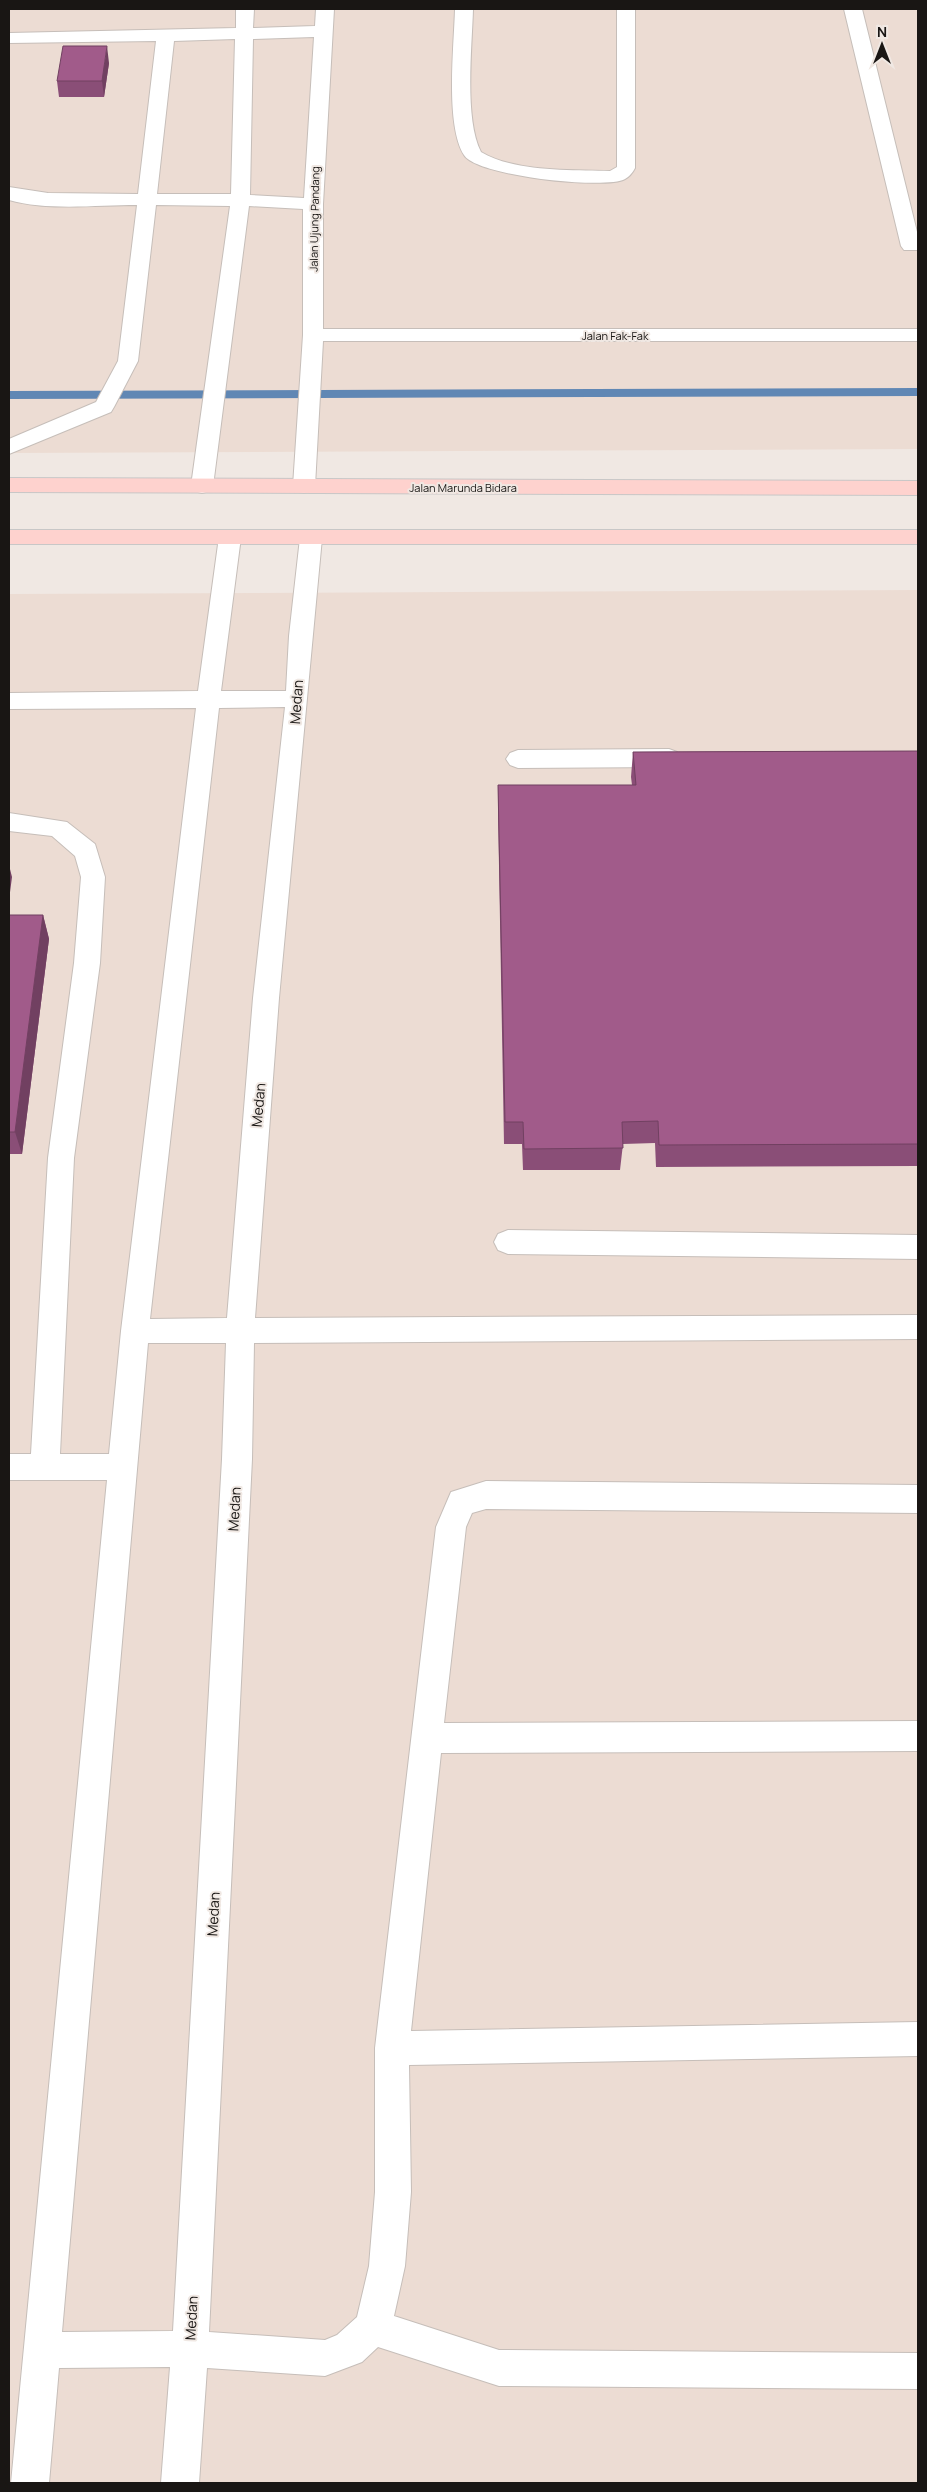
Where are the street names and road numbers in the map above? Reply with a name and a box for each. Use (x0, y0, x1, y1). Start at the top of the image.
street label: Jalan Ujung Pandang (306, 166, 322, 272)
street label: Jalan Fak-Fak (582, 328, 649, 343)
street label: Jalan Marunda Bidara (409, 480, 517, 495)
street label: Medan (285, 679, 307, 725)
street label: Medan (247, 1082, 269, 1128)
street label: Medan (223, 1486, 245, 1532)
street label: Medan (202, 1891, 224, 1937)
street label: Medan (180, 2295, 202, 2341)

